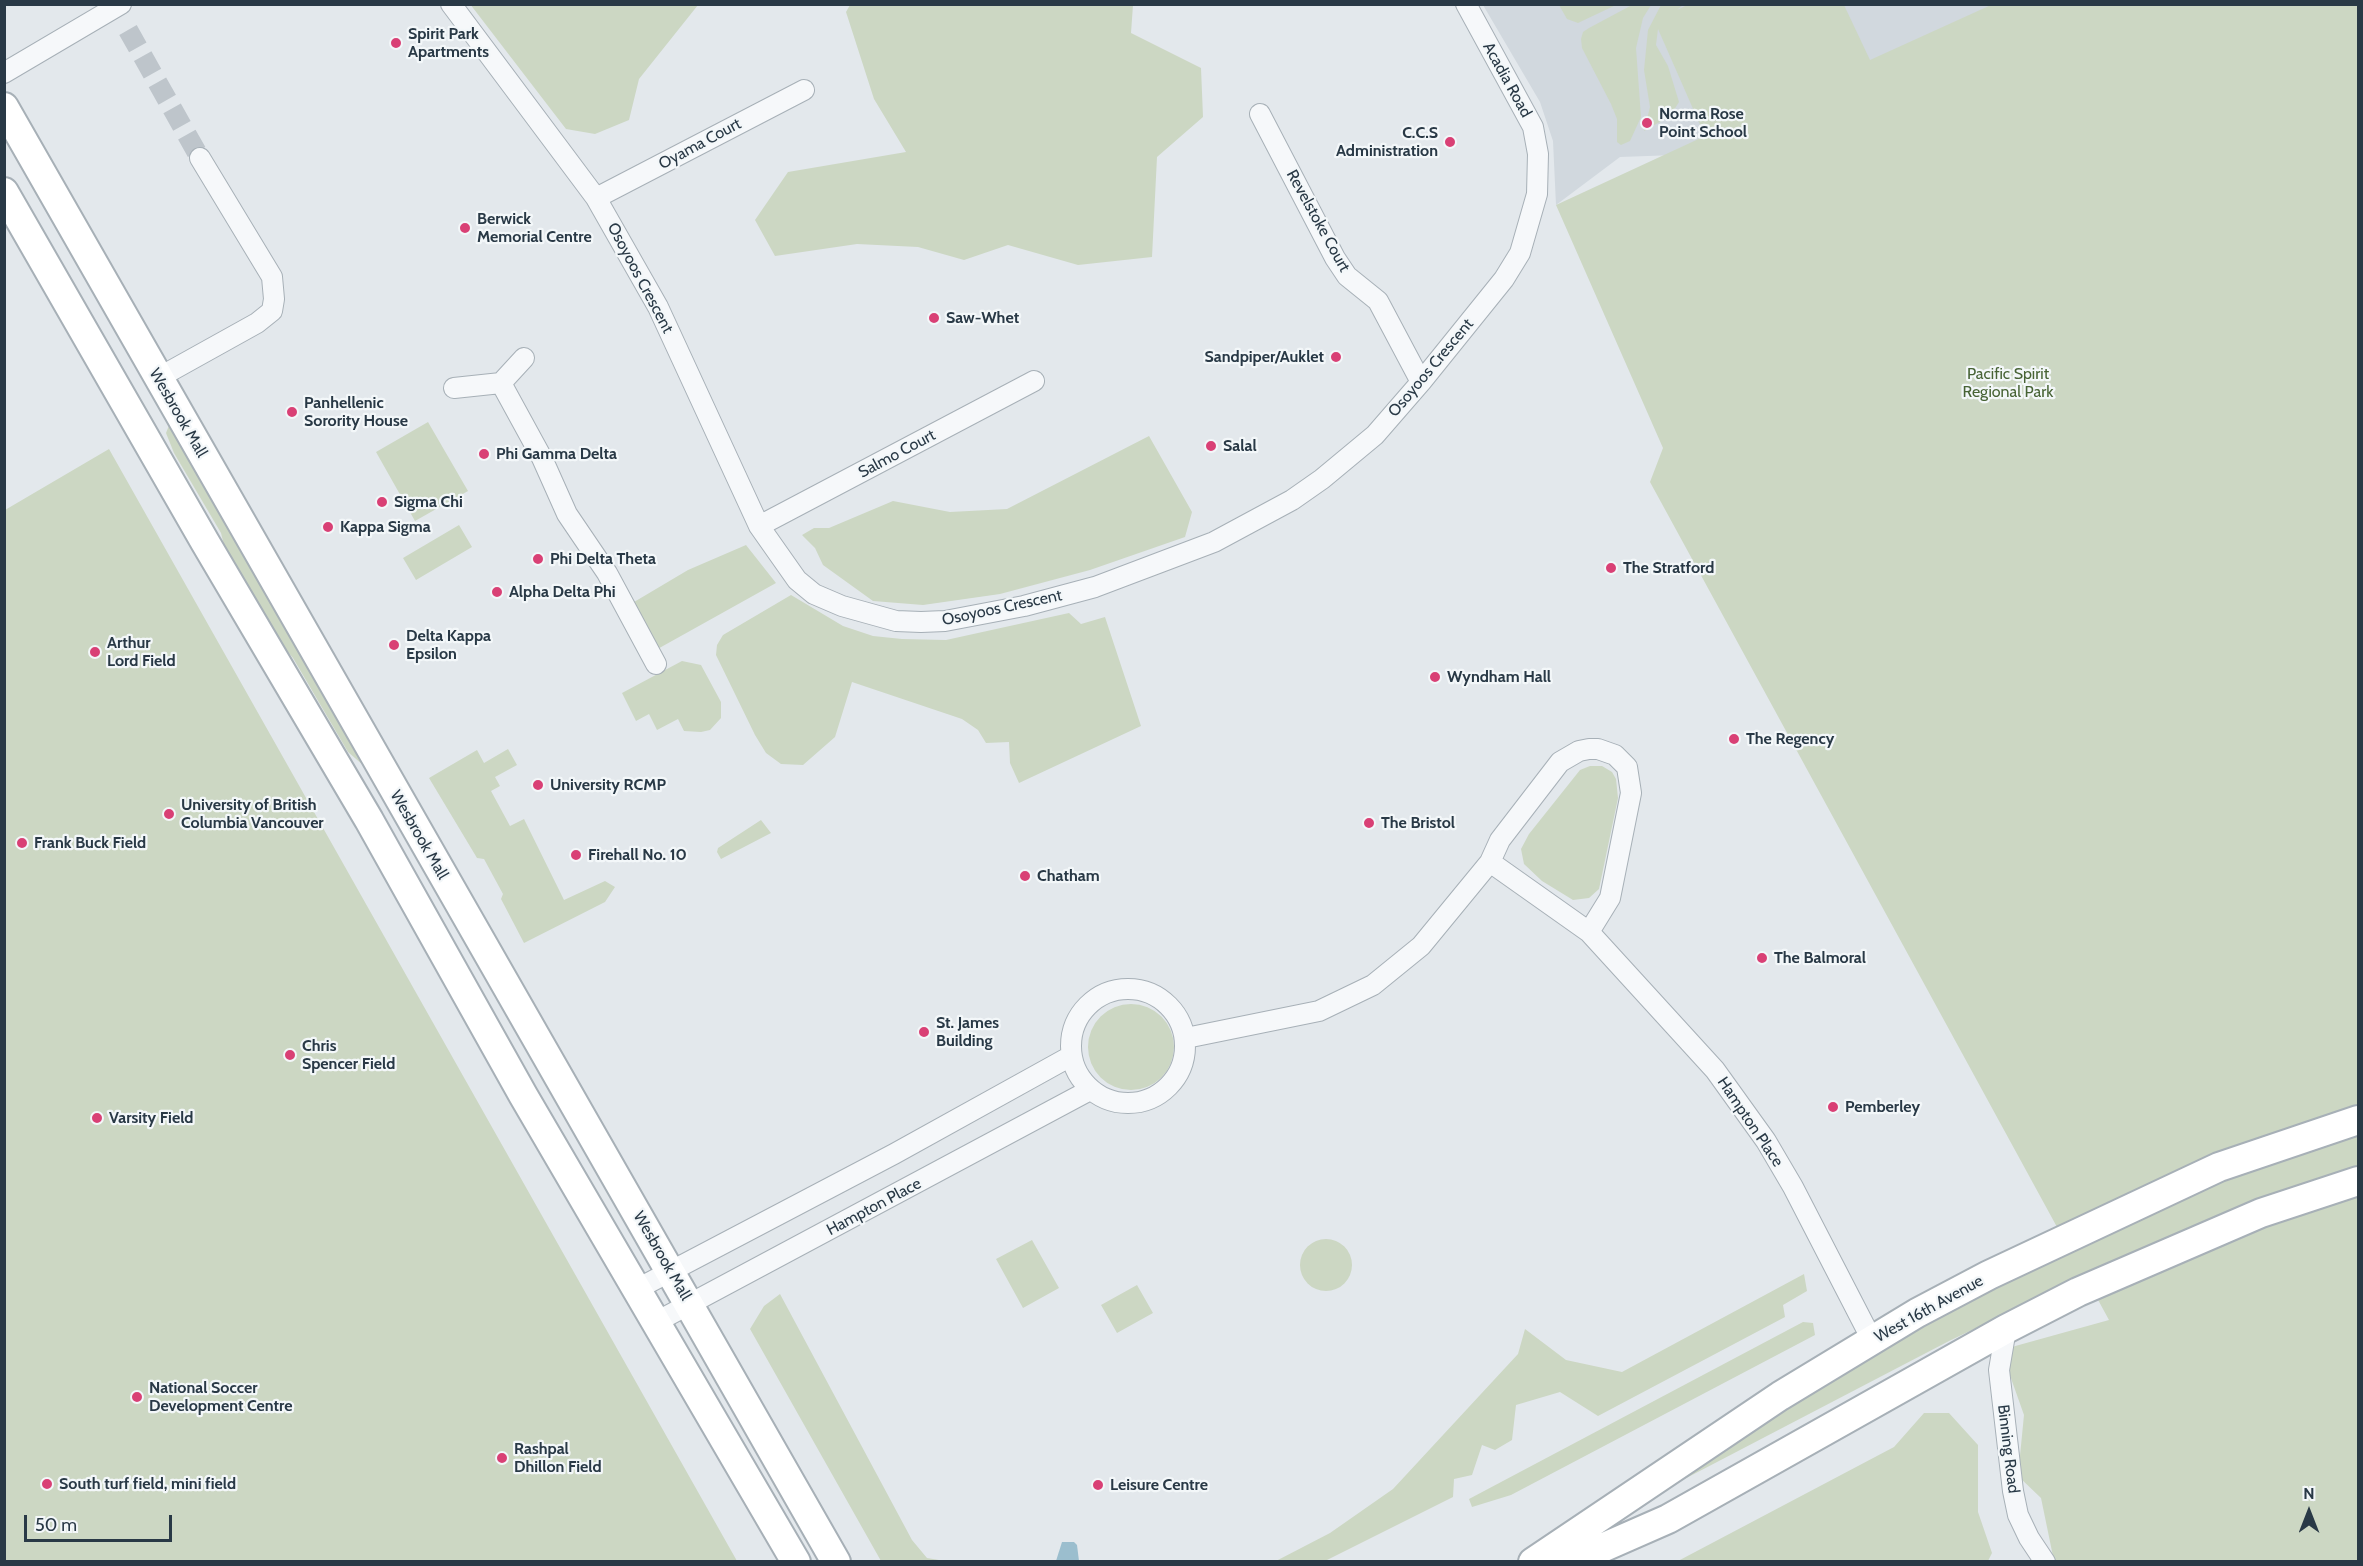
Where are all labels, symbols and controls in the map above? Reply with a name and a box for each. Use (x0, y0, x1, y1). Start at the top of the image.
place label: Spirit Park Apartments (408, 24, 489, 62)
marker: Spirit Park Apartments (389, 36, 403, 50)
street label: Acadia Road (1479, 39, 1535, 121)
place label: Norma Rose Point School (1659, 104, 1747, 142)
street label: Oyama Court (656, 114, 744, 174)
marker: Norma Rose Point School (1640, 116, 1654, 130)
place label: C.C.S Administration (1336, 123, 1438, 161)
marker: C.C.S Administration (1443, 135, 1457, 149)
street label: Revelstoke Court (1282, 167, 1354, 275)
place label: Berwick Memorial Centre (477, 209, 592, 247)
street label: Osoyoos Crescent (603, 220, 677, 336)
marker: Berwick Memorial Centre (458, 221, 472, 235)
place label: Saw-Whet (946, 308, 1019, 328)
marker: Saw-Whet (927, 311, 941, 325)
street label: Osoyoos Crescent (1384, 315, 1478, 421)
place label: Sandpiper/Auklet (1204, 347, 1324, 367)
marker: Sandpiper/Auklet (1329, 350, 1343, 364)
park label: Pacific Spirit Regional Park (1963, 364, 2053, 402)
street label: Wesbrook Mall (145, 365, 211, 461)
place label: Panhellenic Sorority House (304, 393, 408, 431)
marker: Panhellenic Sorority House (285, 405, 299, 419)
street label: Salmo Court (855, 426, 939, 482)
place label: Salal (1223, 436, 1257, 456)
marker: Salal (1204, 439, 1218, 453)
place label: Phi Gamma Delta (496, 444, 617, 464)
marker: Phi Gamma Delta (477, 447, 491, 461)
place label: Sigma Chi (394, 492, 463, 512)
marker: Sigma Chi (375, 495, 389, 509)
place label: Kappa Sigma (340, 517, 431, 537)
marker: Kappa Sigma (321, 520, 335, 534)
place label: Phi Delta Theta (550, 549, 656, 569)
marker: Phi Delta Theta (531, 552, 545, 566)
place label: The Stratford (1623, 558, 1714, 578)
marker: The Stratford (1604, 561, 1618, 575)
place label: Alpha Delta Phi (509, 582, 616, 602)
marker: Alpha Delta Phi (490, 585, 504, 599)
street label: Osoyoos Crescent (940, 586, 1064, 630)
place label: Delta Kappa Epsilon (406, 626, 491, 664)
place label: Arthur Lord Field (107, 633, 176, 671)
marker: Delta Kappa Epsilon (387, 638, 401, 652)
marker: Arthur Lord Field (88, 645, 102, 659)
place label: Wyndham Hall (1447, 667, 1551, 687)
marker: Wyndham Hall (1428, 670, 1442, 684)
place label: The Regency (1746, 729, 1834, 749)
marker: The Regency (1727, 732, 1741, 746)
place label: University RCMP (550, 775, 666, 795)
marker: University RCMP (531, 778, 545, 792)
street label: Wesbrook Mall (386, 787, 452, 883)
place label: University of British Columbia Vancouver (181, 795, 324, 833)
marker: University of British Columbia Vancouver (162, 807, 176, 821)
place label: The Bristol (1381, 813, 1455, 833)
marker: The Bristol (1362, 816, 1376, 830)
place label: Frank Buck Field (34, 833, 146, 853)
marker: Frank Buck Field (15, 836, 29, 850)
place label: Firehall No. 10 (588, 845, 687, 865)
marker: Firehall No. 10 (569, 848, 583, 862)
place label: Chatham (1037, 866, 1100, 886)
marker: Chatham (1018, 869, 1032, 883)
place label: The Balmoral (1774, 948, 1866, 968)
marker: The Balmoral (1755, 951, 1769, 965)
place label: St. James Building (936, 1013, 999, 1051)
marker: St. James Building (917, 1025, 931, 1039)
place label: Chris Spencer Field (302, 1036, 395, 1074)
marker: Chris Spencer Field (283, 1048, 297, 1062)
street label: Hampton Place (1713, 1073, 1787, 1171)
place label: Pemberley (1845, 1097, 1920, 1117)
marker: Pemberley (1826, 1100, 1840, 1114)
place label: Varsity Field (109, 1108, 193, 1128)
marker: Varsity Field (90, 1111, 104, 1125)
street label: Hampton Place (823, 1174, 925, 1240)
street label: Wesbrook Mall (629, 1208, 695, 1304)
street label: West 16th Avenue (1871, 1271, 1987, 1347)
place label: National Soccer Development Centre (149, 1378, 292, 1416)
marker: National Soccer Development Centre (130, 1390, 144, 1404)
street label: Binning Road (1993, 1403, 2023, 1495)
place label: Rashpal Dhillon Field (514, 1439, 602, 1477)
marker: Rashpal Dhillon Field (495, 1451, 509, 1465)
place label: South turf field, mini field (59, 1474, 236, 1494)
place label: Leisure Centre (1110, 1475, 1208, 1495)
marker: South turf field, mini field (40, 1477, 54, 1491)
marker: Leisure Centre (1091, 1478, 1105, 1492)
north arrow (2279, 1482, 2339, 1542)
text: N (2303, 1484, 2315, 1503)
scale bar (27, 1503, 176, 1541)
text: 50 m (35, 1514, 77, 1536)

